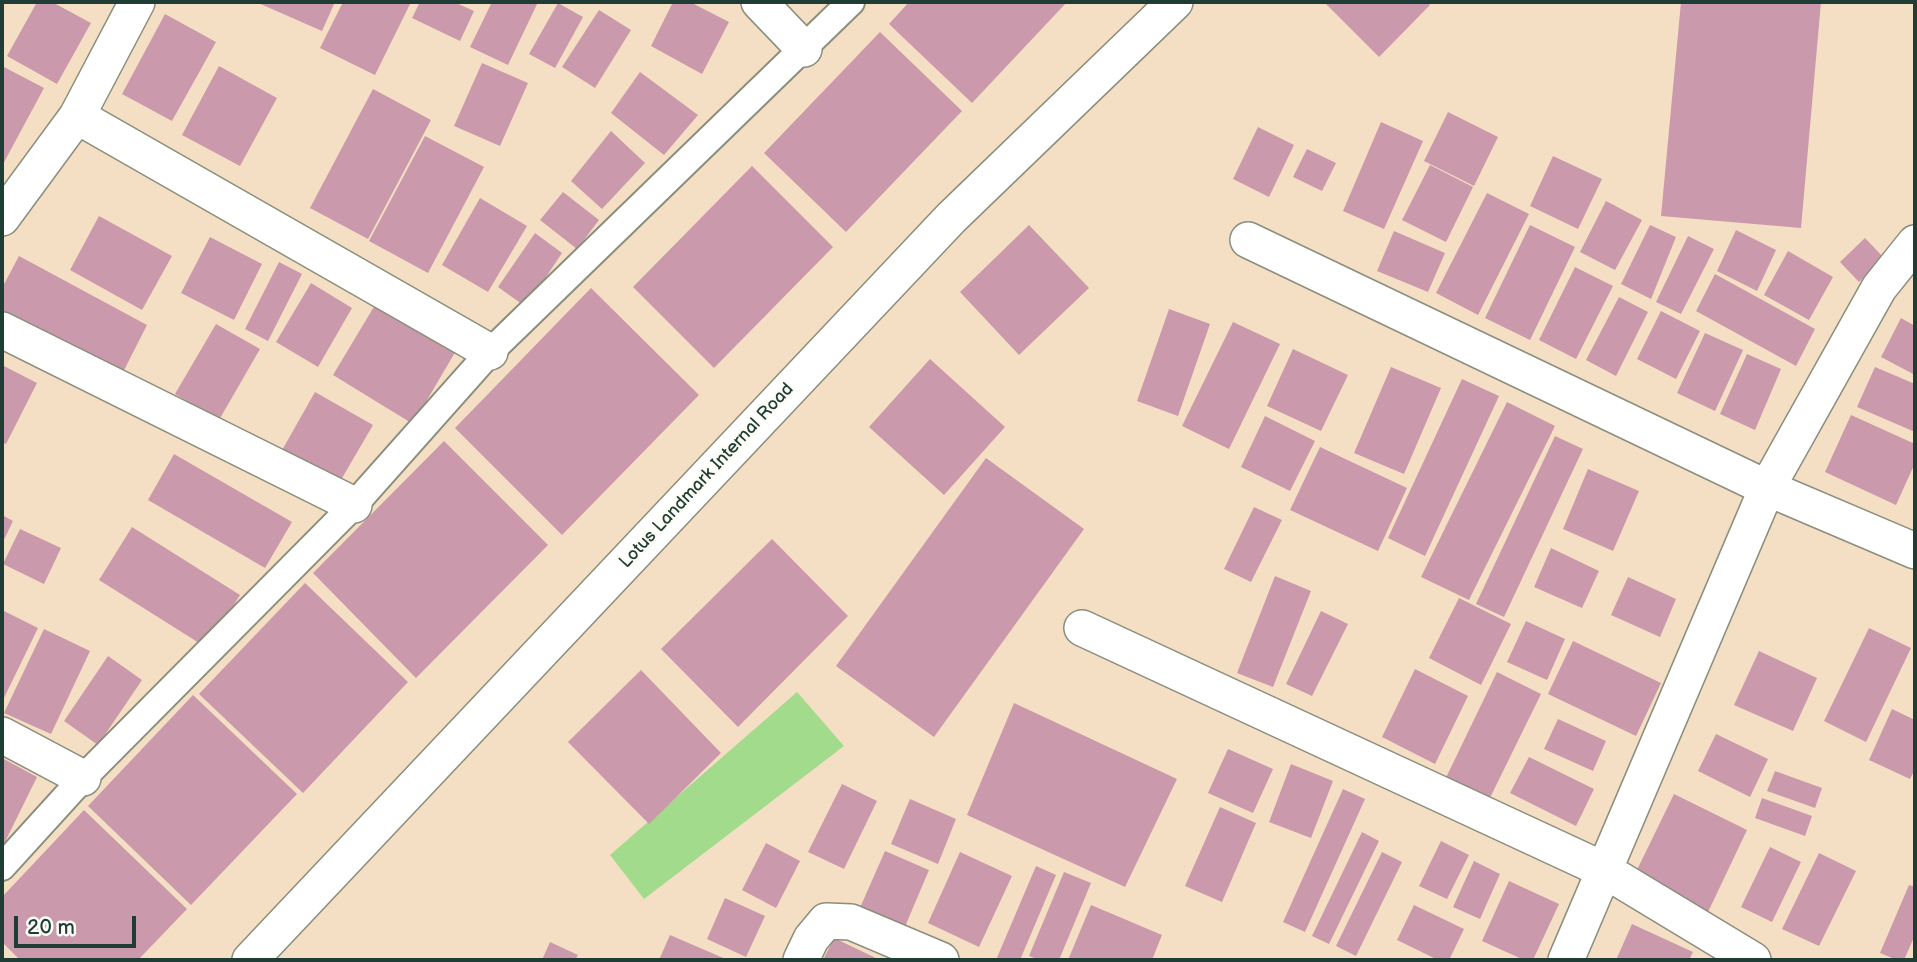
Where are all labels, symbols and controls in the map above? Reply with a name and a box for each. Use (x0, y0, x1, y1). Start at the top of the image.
street label: Lotus Landmark Internal Road (615, 379, 799, 573)
scale bar (18, 902, 140, 946)
text: 20 m (27, 915, 75, 940)

